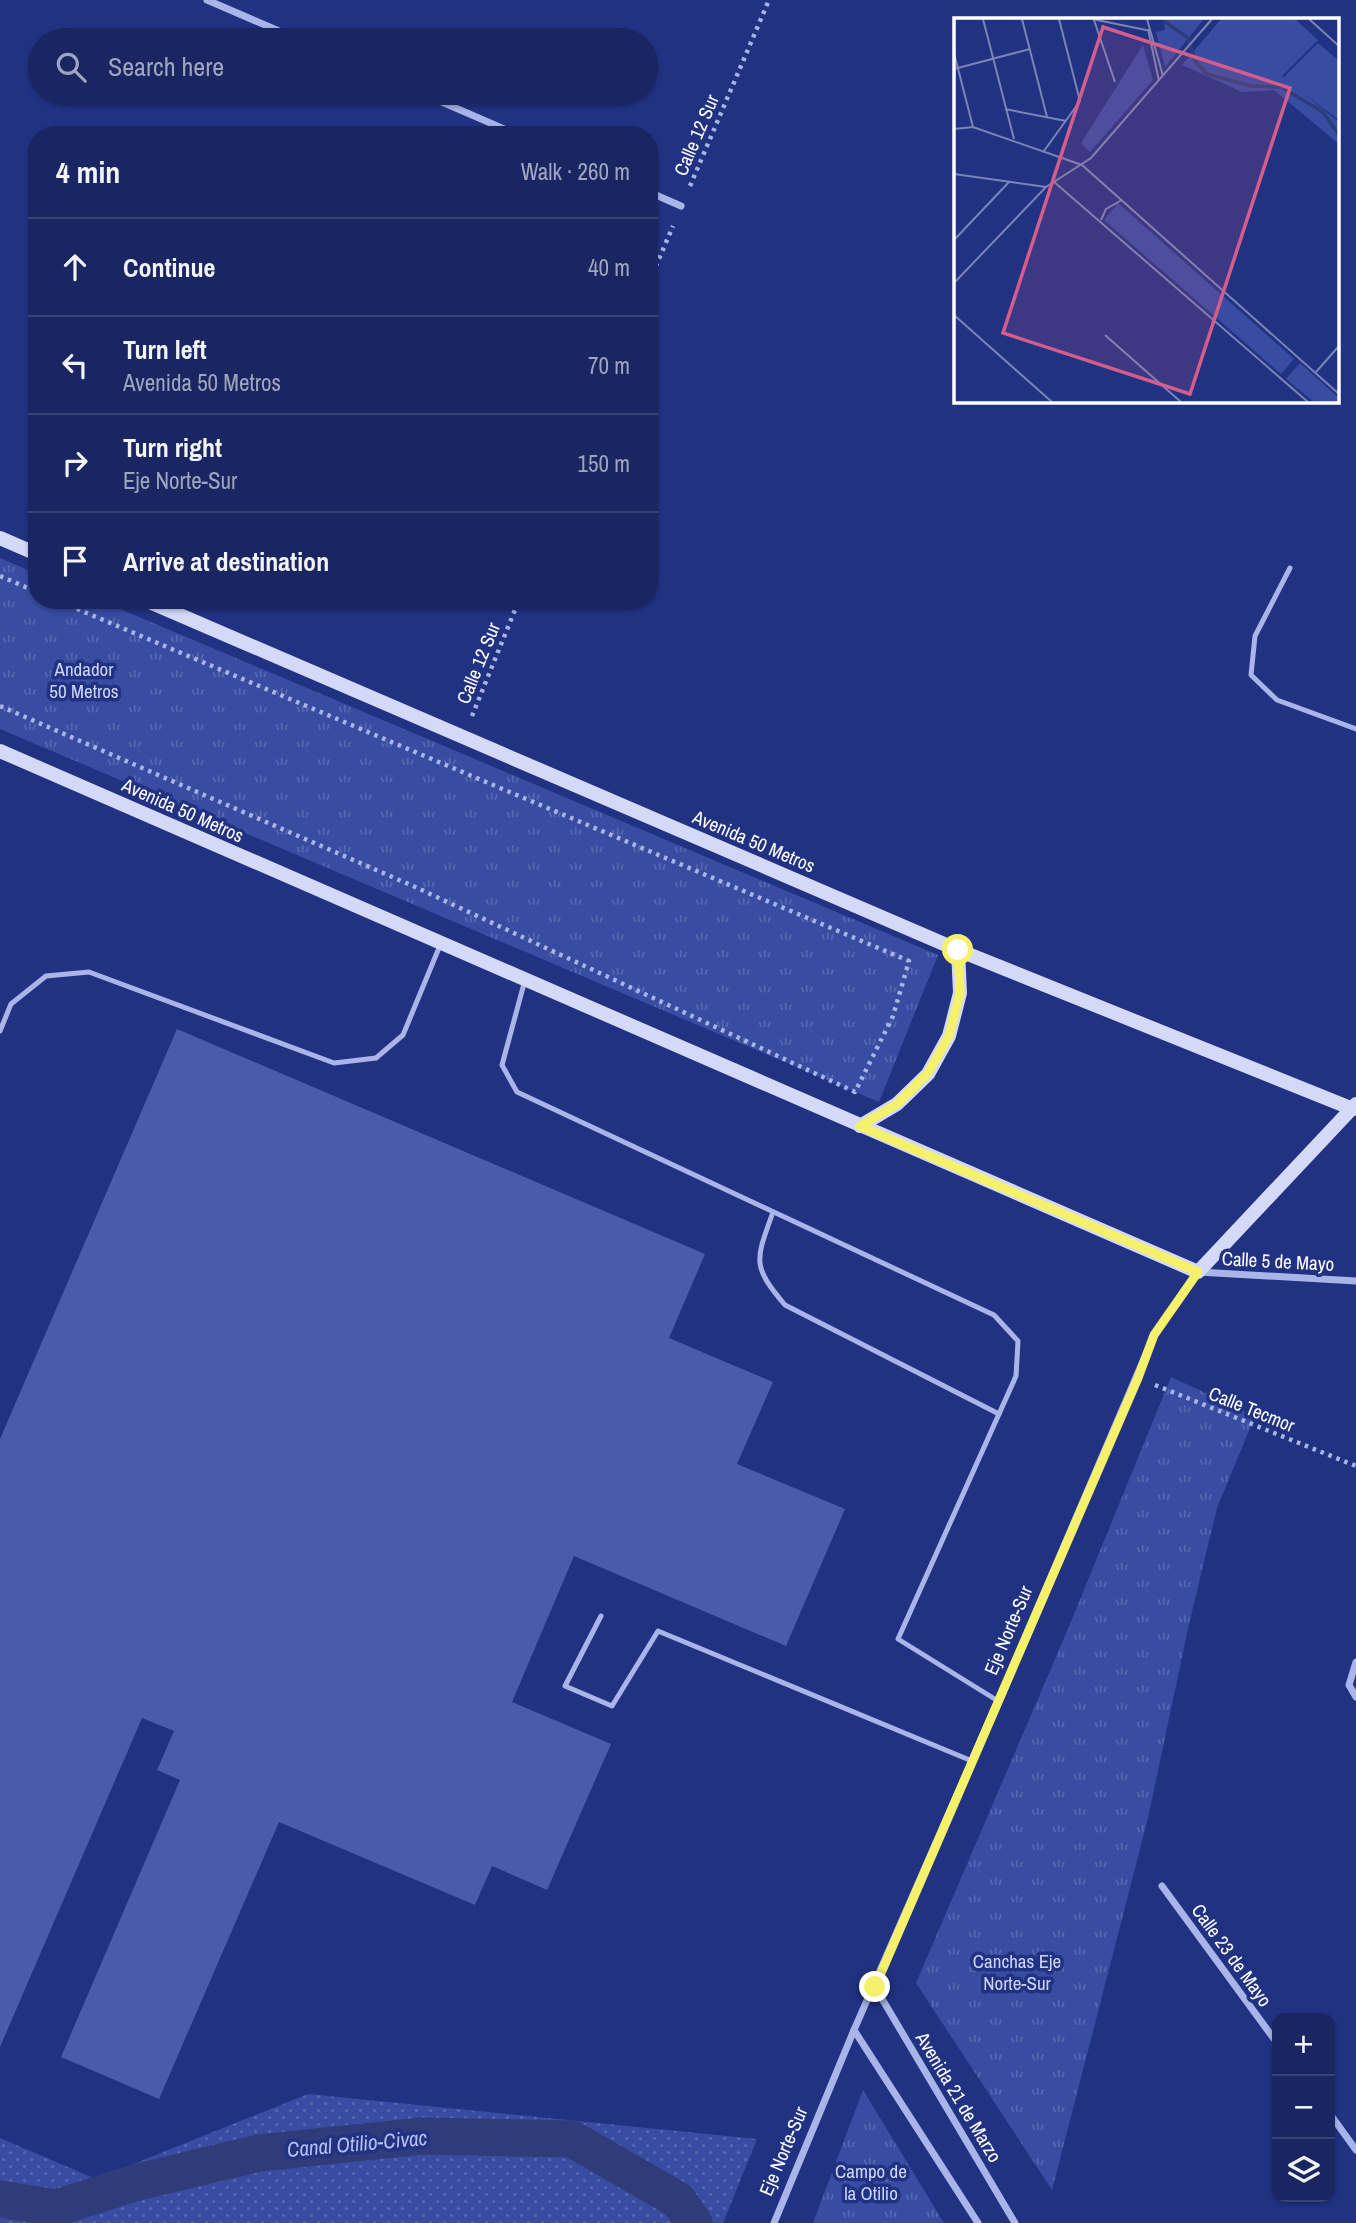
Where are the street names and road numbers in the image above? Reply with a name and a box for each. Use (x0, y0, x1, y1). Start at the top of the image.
street label: Calle 12 Sur (667, 90, 725, 180)
street label: Calle 12 Sur (450, 618, 506, 708)
street label: Avenida 50 Metros (117, 771, 248, 849)
street label: Avenida 50 Metros (688, 803, 819, 879)
street label: Calle 5 de Mayo (1221, 1245, 1335, 1277)
street label: Calle Tecmor (1205, 1380, 1300, 1438)
street label: Eje Norte-Sur (978, 1581, 1039, 1679)
street label: Calle 23 de Mayo (1186, 1898, 1278, 2012)
street label: Avenida 21 de Marzo (909, 2026, 1008, 2167)
street label: Eje Norte-Sur (753, 2102, 814, 2200)

